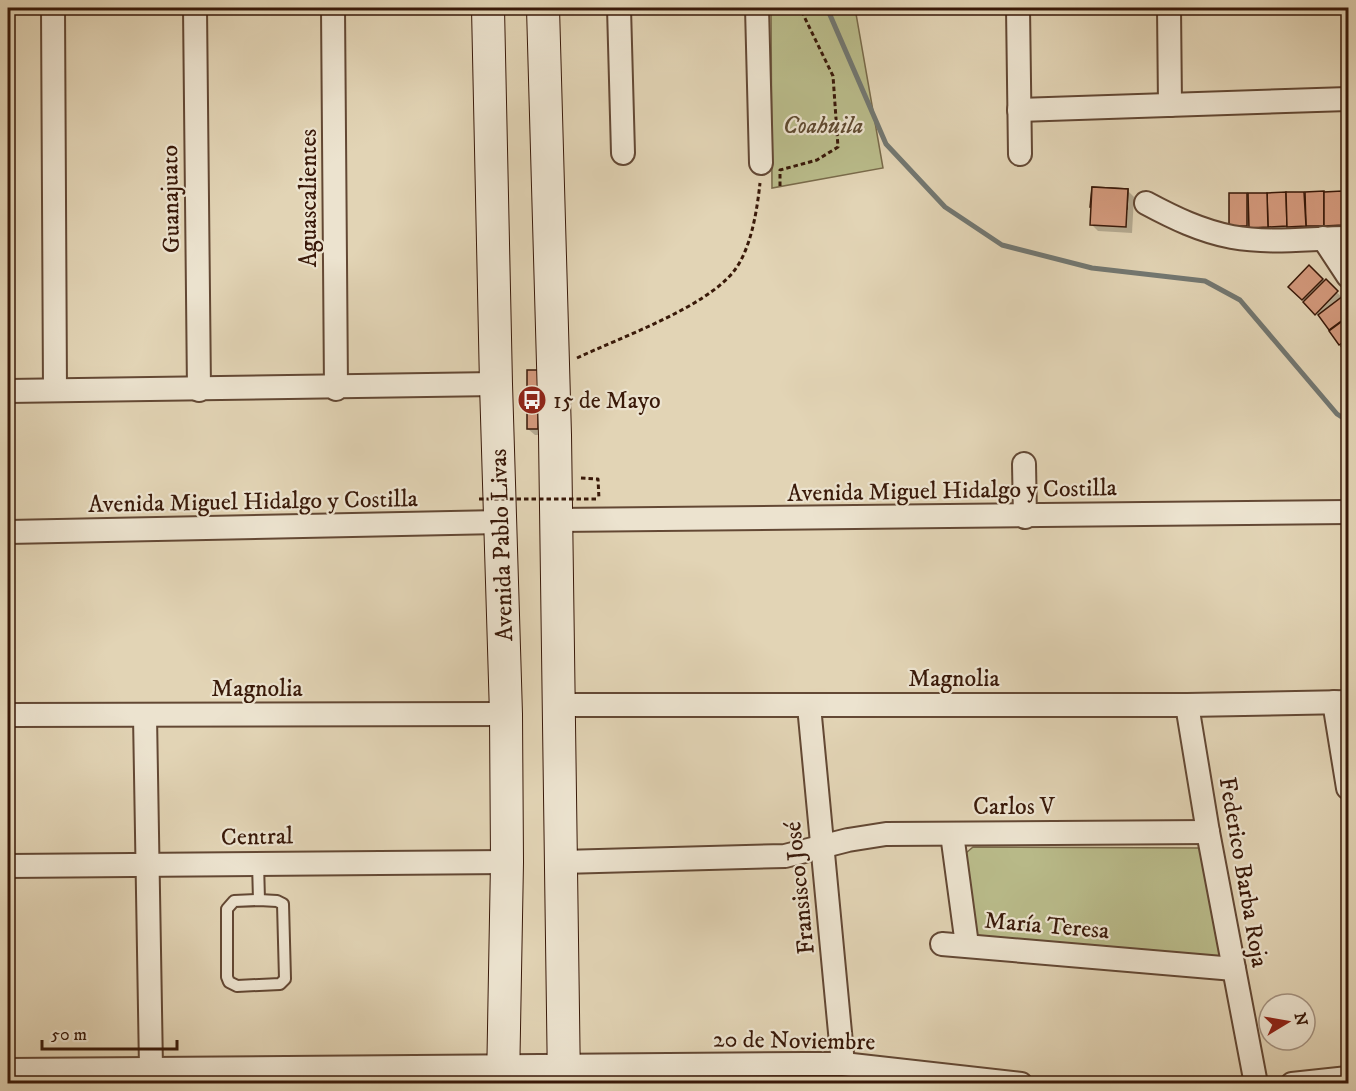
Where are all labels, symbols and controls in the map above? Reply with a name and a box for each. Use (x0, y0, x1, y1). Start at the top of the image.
park label: Coahuila (783, 111, 863, 141)
street label: Aguascalientes (294, 129, 324, 267)
street label: Guanajuato (155, 145, 187, 253)
bus stop icon: 15 de Mayo (516, 384, 548, 416)
place label: 15 de Mayo (553, 386, 661, 416)
street label: Avenida Pablo Livas (484, 448, 520, 642)
street label: Avenida Miguel Hidalgo y Costilla (787, 473, 1118, 509)
street label: Avenida Miguel Hidalgo y Costilla (88, 484, 419, 520)
street label: Magnolia (908, 664, 1001, 694)
street label: Magnolia (211, 674, 304, 704)
street label: Federico Barba Roja (1212, 775, 1275, 970)
street label: Carlos V (973, 792, 1056, 822)
street label: Fransisco José (778, 820, 822, 956)
street label: Central (221, 821, 294, 853)
street label: María Teresa (983, 906, 1111, 946)
north arrow (1257, 992, 1317, 1052)
text: N (1290, 1011, 1312, 1028)
scale bar (42, 1013, 177, 1051)
text: 50 m (51, 1024, 87, 1046)
street label: 20 de Noviembre (713, 1025, 876, 1057)

